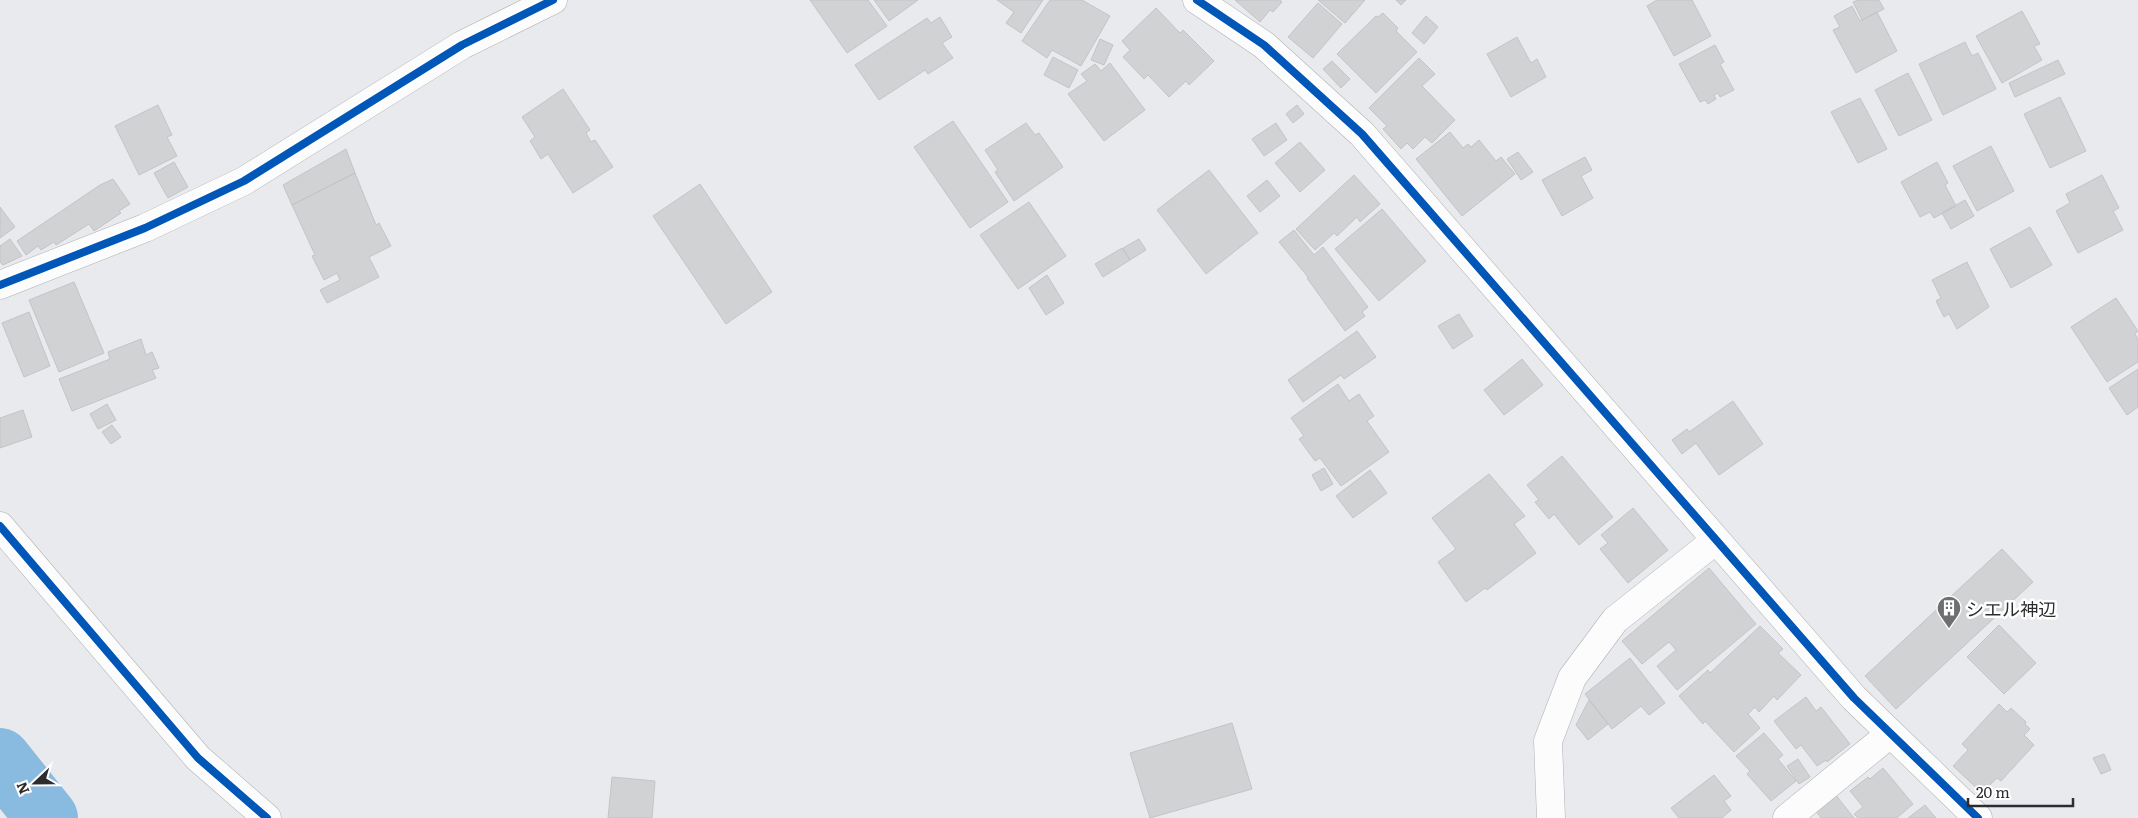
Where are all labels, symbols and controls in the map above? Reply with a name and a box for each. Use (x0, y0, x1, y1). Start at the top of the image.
building icon: シエル神辺 (1936, 595, 1962, 629)
place label: シエル神辺 (1966, 595, 2056, 622)
north arrow (10, 758, 60, 808)
scale bar (1968, 776, 2073, 808)
text: N (10, 779, 33, 797)
text: 20 m (1976, 780, 2010, 803)

